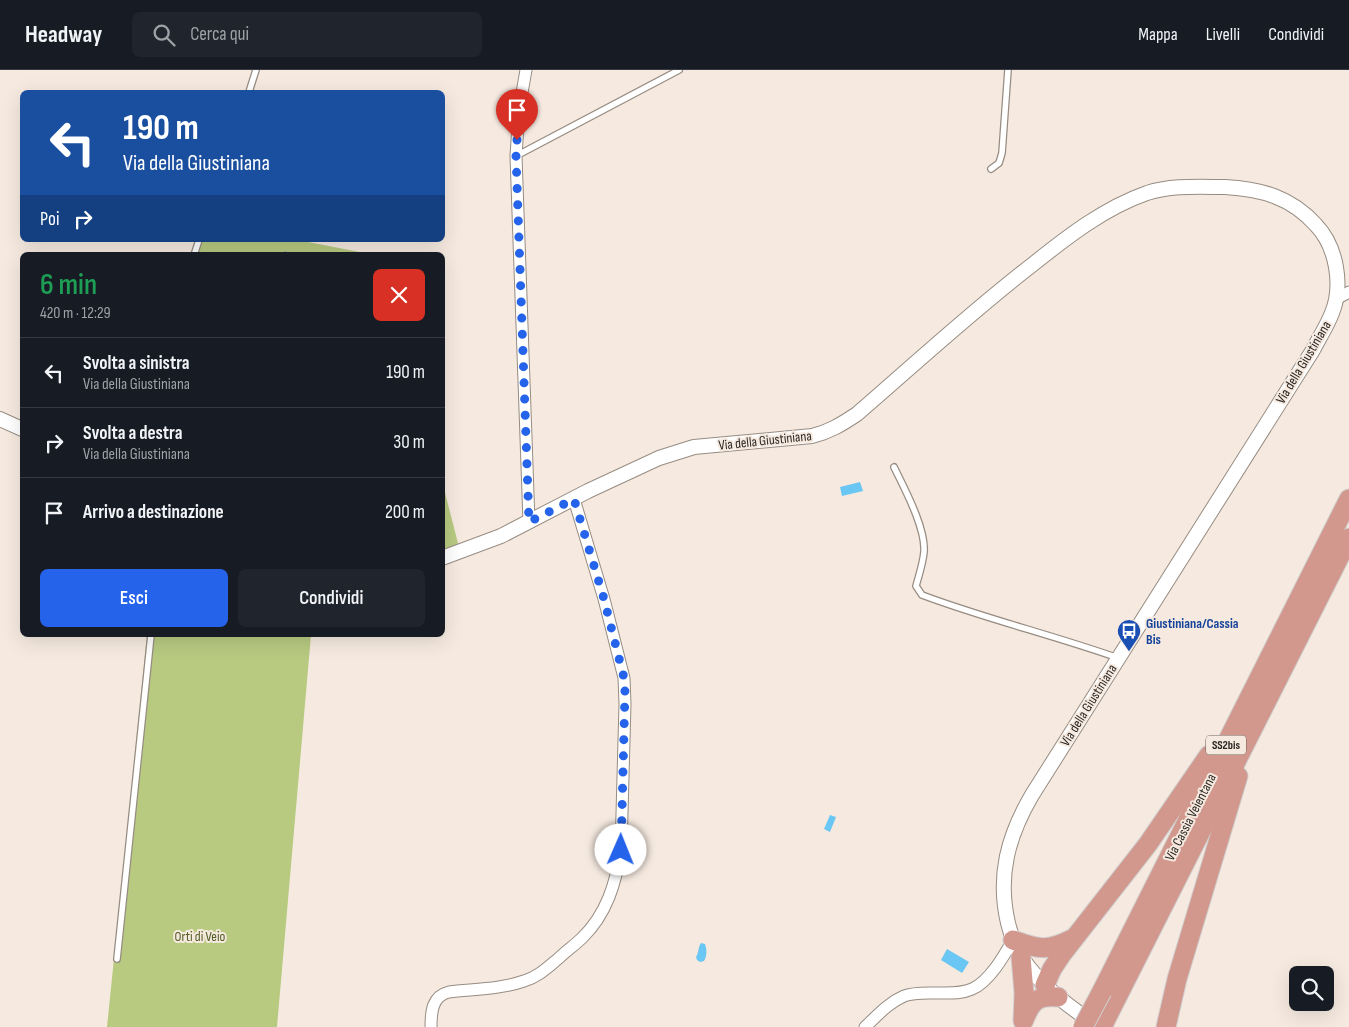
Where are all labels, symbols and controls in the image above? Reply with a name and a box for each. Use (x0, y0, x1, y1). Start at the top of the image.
search box (132, 12, 482, 57)
text: Headway (25, 20, 102, 49)
icon: search (150, 21, 178, 49)
text: Cerca qui (190, 23, 249, 46)
text: Mappa (1138, 24, 1178, 45)
text: Livelli (1206, 24, 1240, 45)
text: Condividi (1268, 24, 1324, 45)
pin (496, 89, 538, 140)
icon: arrive (503, 96, 531, 124)
text: 190 m (123, 107, 199, 150)
icon: left (40, 110, 105, 175)
text: Via della Giustiniana (123, 150, 270, 177)
icon: right (69, 205, 97, 233)
text: Poi (40, 208, 59, 231)
text: 6 min (40, 267, 97, 303)
button: close (373, 269, 425, 321)
text: 420 m · 12:29 (40, 304, 111, 323)
street label: Via della Giustiniana (1272, 318, 1335, 407)
text: Svolta a sinistra (83, 352, 190, 375)
icon: left (40, 359, 68, 387)
text: 190 m (386, 361, 425, 384)
text: Via della Giustiniana (83, 375, 190, 394)
text: Svolta a destra (83, 422, 183, 445)
street label: Via della Giustiniana (718, 427, 812, 454)
icon: right (40, 429, 68, 457)
text: 30 m (393, 431, 425, 454)
text: Via della Giustiniana (83, 445, 190, 464)
icon: arrive (40, 499, 68, 527)
text: Arrivo a destinazione (83, 501, 224, 524)
text: 200 m (385, 501, 425, 524)
button: Esci (40, 569, 228, 627)
button: Condividi (238, 569, 425, 627)
place label: Giustiniana/Cassia Bis (1146, 615, 1239, 648)
bus stop icon: Giustiniana/Cassia Bis (1116, 618, 1142, 652)
street label: Via della Giustiniana (1056, 661, 1120, 749)
road number: SS2bis (1206, 736, 1246, 754)
street label: Via Cassia Veientana (1161, 771, 1220, 864)
position arrow (594, 823, 646, 875)
park label: Orti di Veio (175, 928, 226, 945)
map controls (1289, 966, 1334, 1011)
button: search (1289, 966, 1334, 1011)

